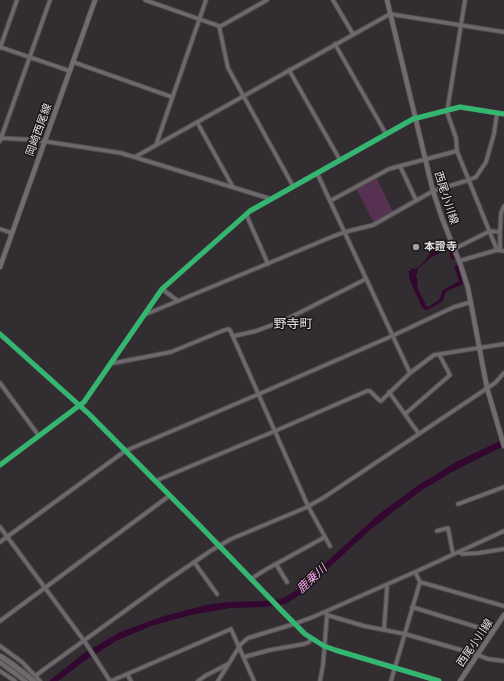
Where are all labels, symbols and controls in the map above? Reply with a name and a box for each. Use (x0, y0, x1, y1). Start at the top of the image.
street label: 岡崎西尾線 (23, 102, 55, 158)
street label: 西尾小川線 (431, 170, 461, 226)
place label: 本證寺 (424, 240, 457, 254)
marker: 本證寺 (411, 242, 421, 252)
district label: 野寺町 (274, 316, 312, 332)
water label: 鹿乗川 (294, 561, 330, 597)
street label: 西尾小川線 (454, 617, 496, 669)

